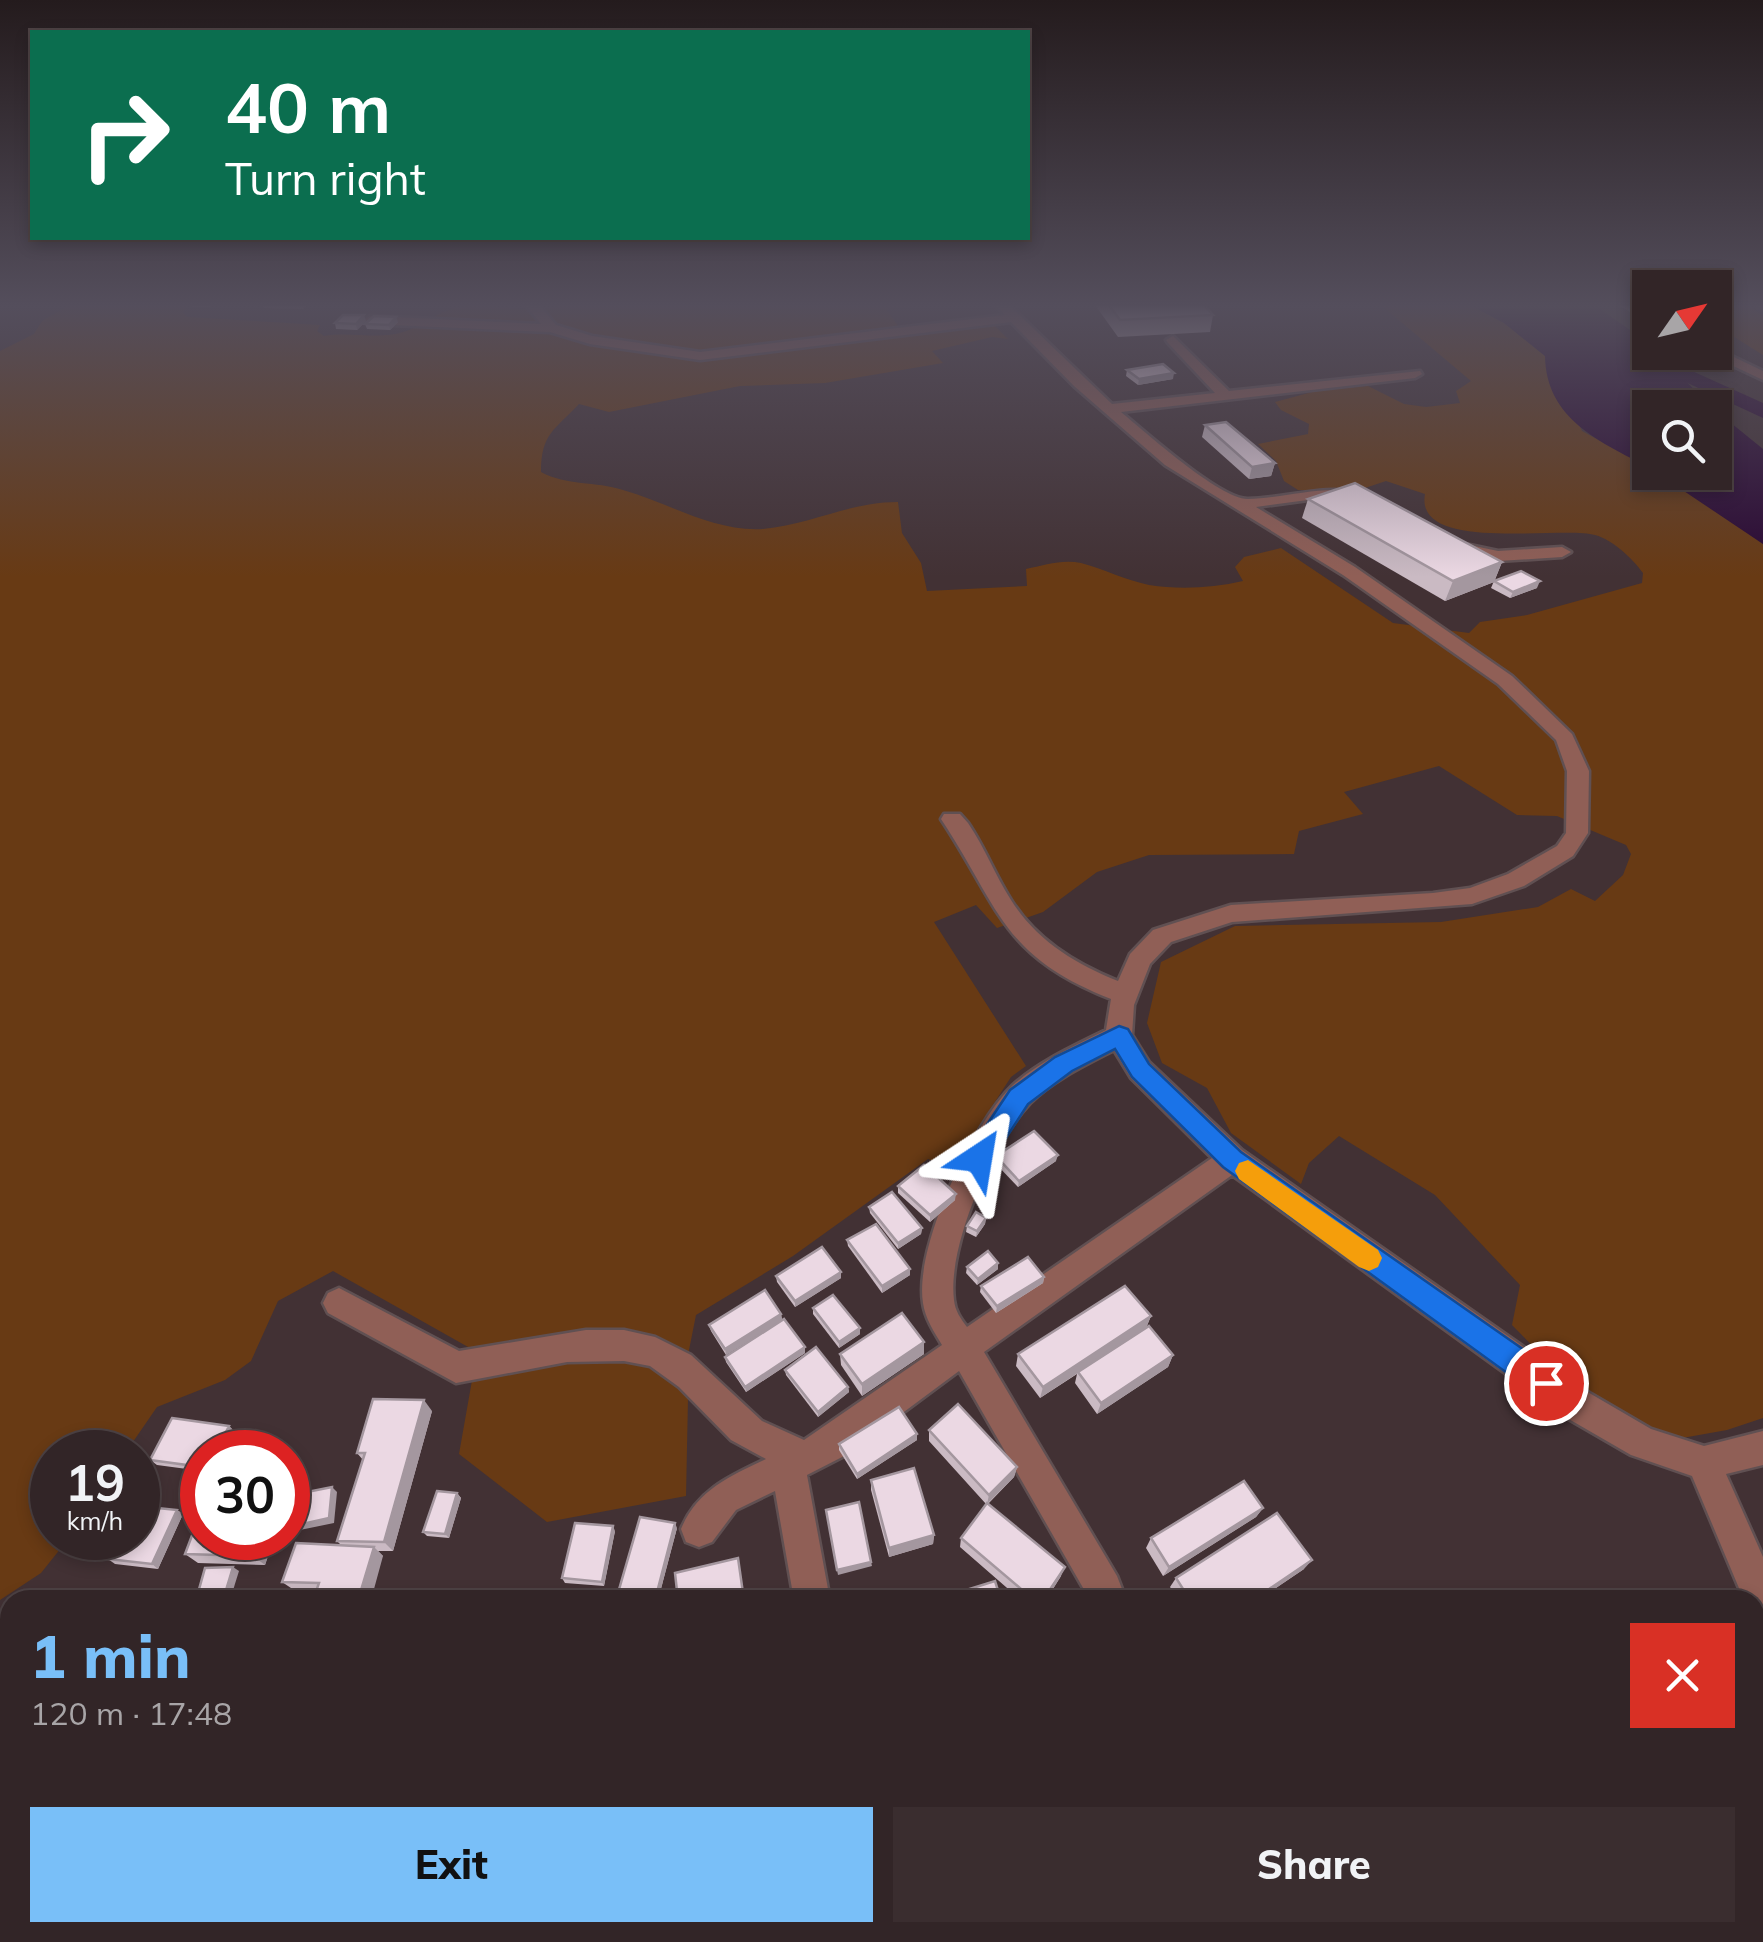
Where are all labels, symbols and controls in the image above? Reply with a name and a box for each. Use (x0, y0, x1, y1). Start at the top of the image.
text: 40 m (225, 63, 391, 151)
icon: right (60, 70, 190, 200)
text: Turn right (225, 150, 426, 206)
north arrow (1632, 270, 1732, 370)
map controls (1632, 270, 1732, 490)
button: search (1632, 390, 1732, 490)
position arrow (927, 1106, 1031, 1210)
pin (1504, 1341, 1589, 1426)
icon: arrive (1519, 1356, 1574, 1411)
speed limit sign: 30 (180, 1430, 310, 1560)
text: 19 (65, 1451, 125, 1514)
text: km/h (67, 1505, 123, 1536)
text: 1 min (30, 1618, 191, 1693)
button: close (1630, 1623, 1735, 1728)
text: 120 m · 17:48 (30, 1693, 232, 1733)
button: Exit (30, 1807, 873, 1922)
button: Share (893, 1807, 1735, 1922)

